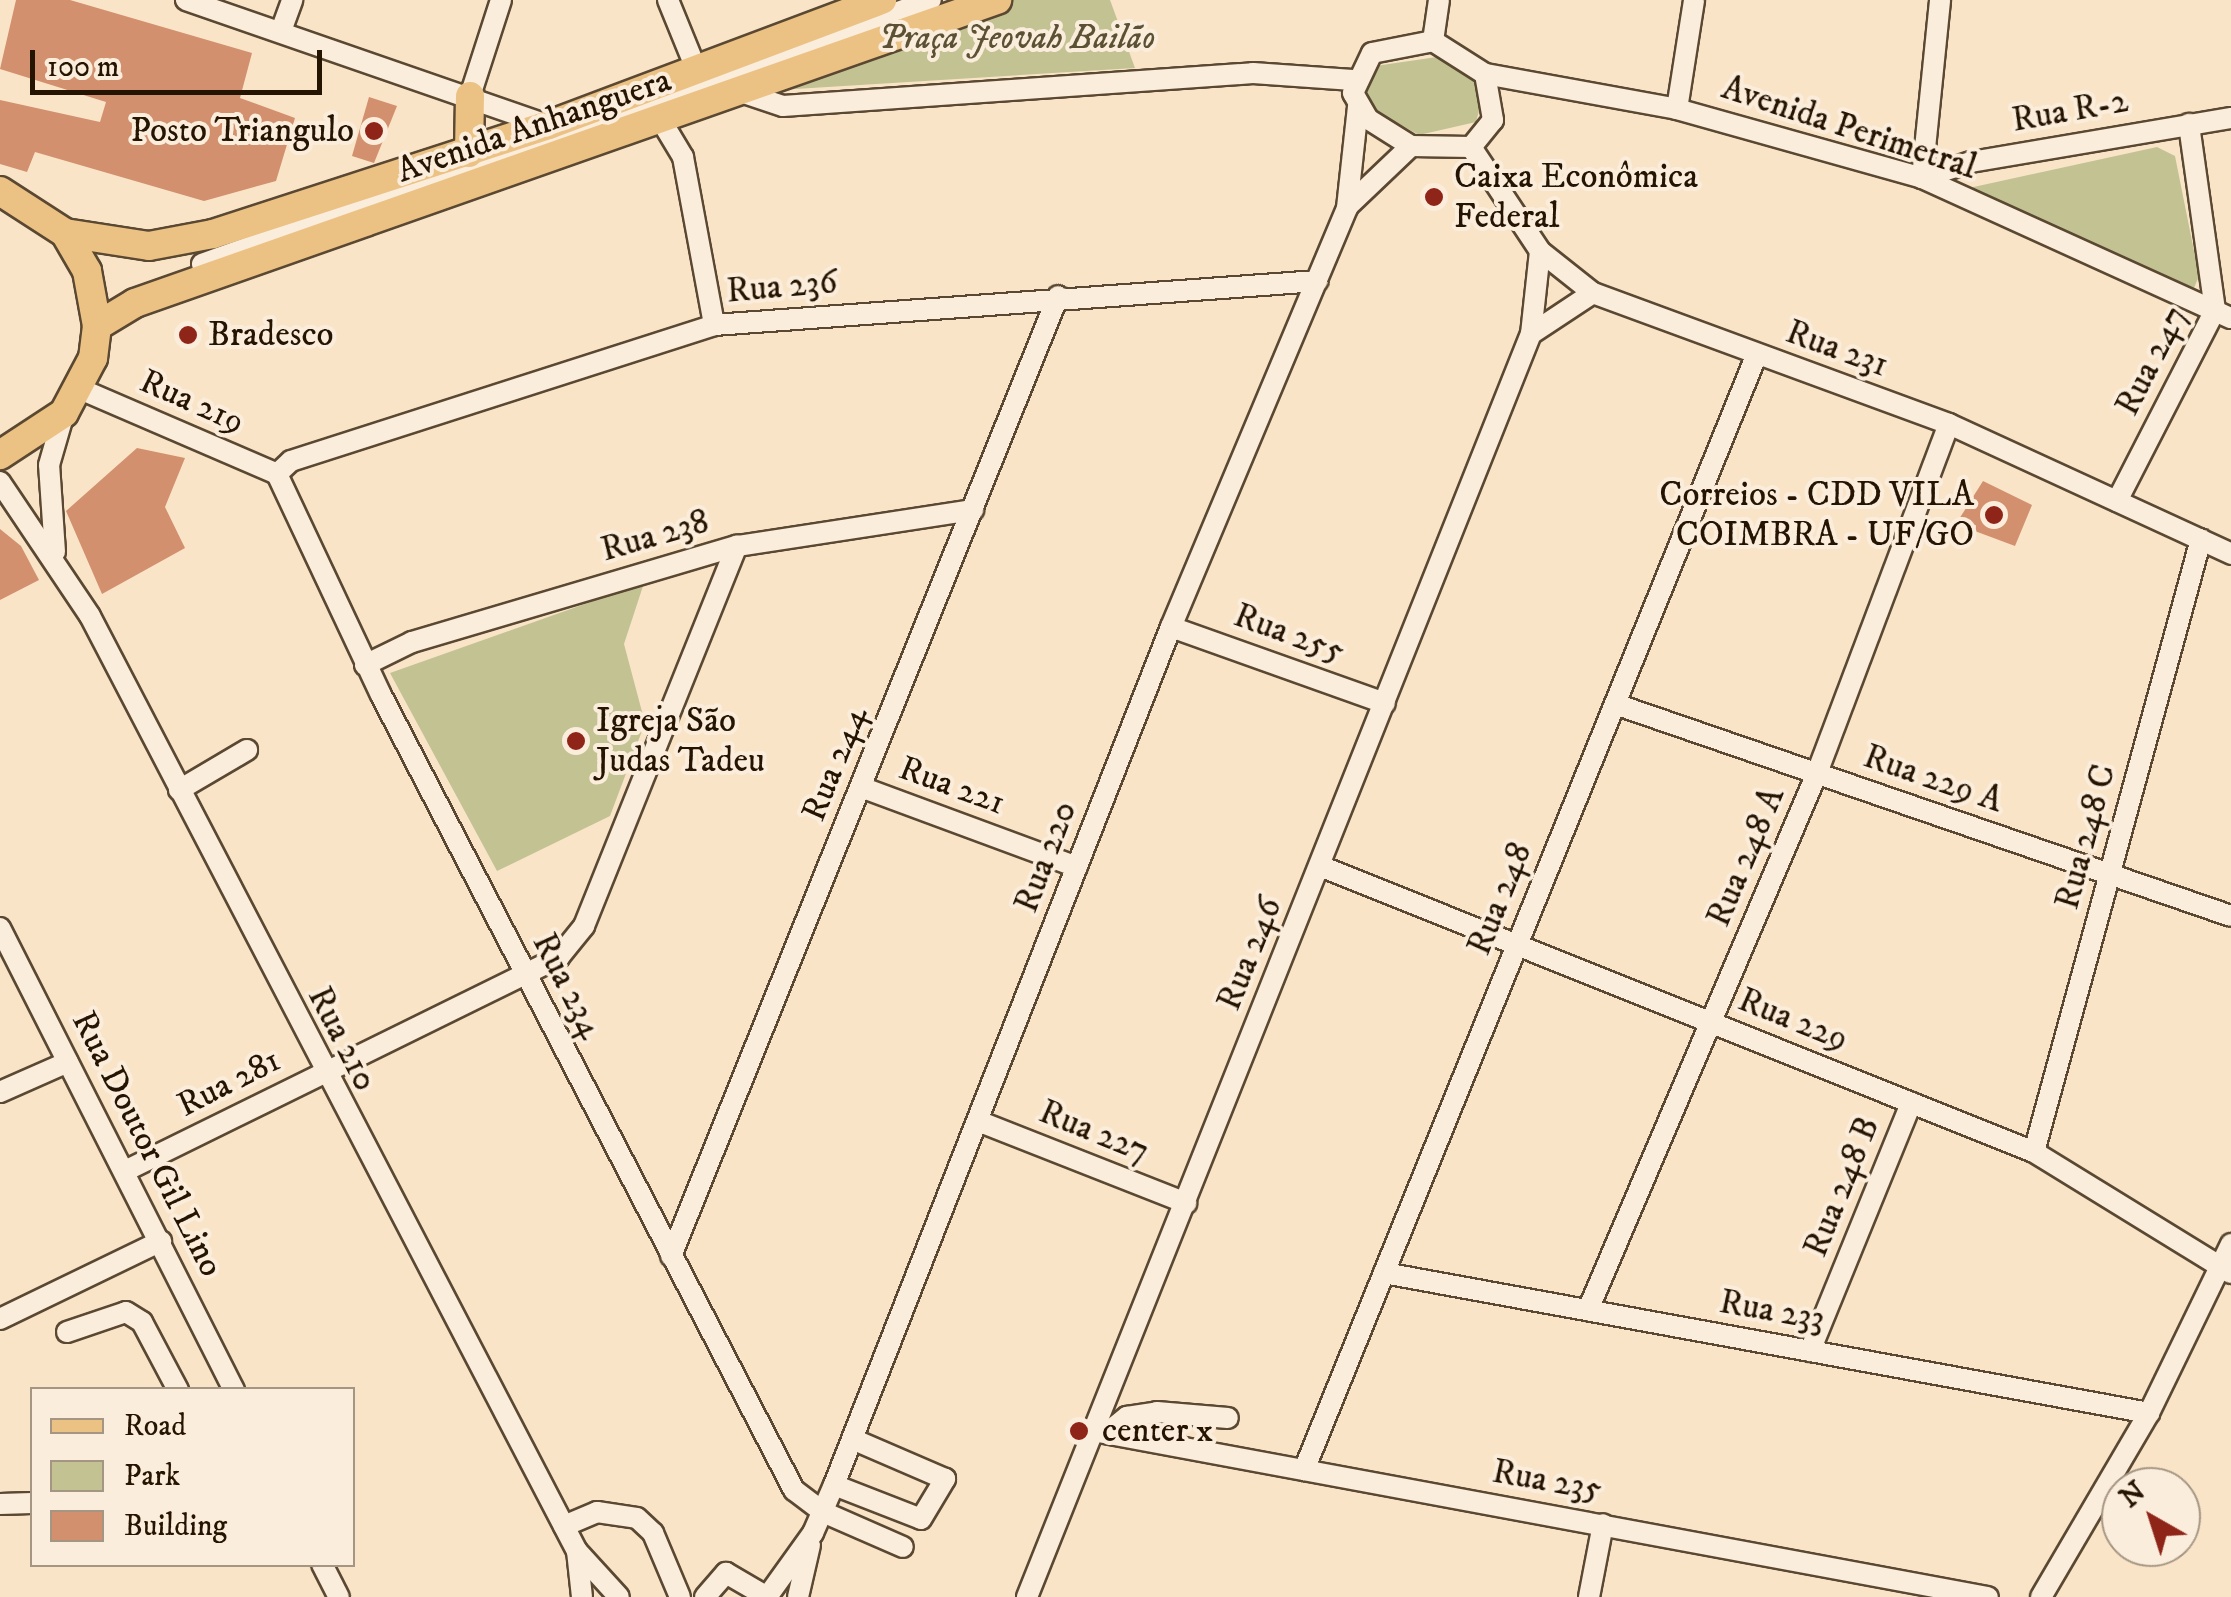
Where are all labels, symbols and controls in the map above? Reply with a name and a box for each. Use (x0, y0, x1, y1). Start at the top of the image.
park label: Praça Jeovah Bailão (879, 17, 1155, 59)
scale bar (35, 30, 328, 92)
text: 100 m (47, 49, 119, 86)
street label: Avenida Anhanguera (392, 59, 676, 193)
street label: Avenida Perimetral (1716, 67, 1982, 189)
street label: Rua R-2 (2009, 80, 2131, 142)
place label: Posto Triangulo (130, 110, 354, 152)
marker: Posto Triangulo (363, 120, 385, 142)
place label: Caixa Econômica Federal (1454, 156, 1698, 238)
marker: Caixa Econômica Federal (1423, 186, 1445, 208)
street label: Rua 236 (725, 261, 839, 313)
street label: Rua 247 (2107, 299, 2197, 423)
street label: Rua 231 (1780, 311, 1894, 387)
place label: Bradesco (208, 314, 334, 356)
marker: Bradesco (177, 324, 199, 346)
street label: Rua 219 (133, 360, 251, 444)
place label: Correios - CDD VILA COIMBRA - UF/GO (1659, 474, 1974, 556)
street label: Rua 238 (596, 501, 714, 571)
marker: Correios - CDD VILA COIMBRA - UF/GO (1983, 504, 2005, 526)
street label: Rua 255 (1228, 595, 1350, 673)
place label: Igreja São Judas Tadeu (596, 700, 765, 782)
street label: Rua 244 (793, 700, 877, 828)
marker: Igreja São Judas Tadeu (565, 730, 587, 752)
street label: Rua 229 A (1858, 736, 2008, 822)
street label: Rua 221 (893, 747, 1011, 825)
street label: Rua 248 C (2047, 760, 2125, 914)
street label: Rua 248 A (1698, 781, 1794, 933)
street label: Rua 220 (1006, 795, 1086, 919)
street label: Rua 248 (1459, 837, 1541, 961)
street label: Rua 246 (1208, 891, 1292, 1017)
street label: Rua 234 (523, 926, 611, 1046)
street label: Rua 229 (1732, 979, 1854, 1061)
street label: Rua 210 (298, 980, 386, 1098)
street label: Rua Doutor Gil Lino (62, 1004, 232, 1284)
street label: Rua 281 (170, 1039, 288, 1127)
street label: Rua 227 (1033, 1091, 1155, 1173)
street label: Rua 248 B (1795, 1111, 1889, 1263)
street label: Rua 233 (1716, 1281, 1828, 1341)
legend (30, 1387, 355, 1567)
text: Road (124, 1408, 186, 1445)
place label: center x (1102, 1410, 1213, 1452)
marker: center x (1066, 1418, 1092, 1444)
street label: Rua 235 (1489, 1451, 1605, 1511)
text: Park (124, 1458, 180, 1495)
north arrow (2101, 1467, 2201, 1567)
text: N (2113, 1474, 2153, 1516)
text: Building (124, 1508, 227, 1545)

